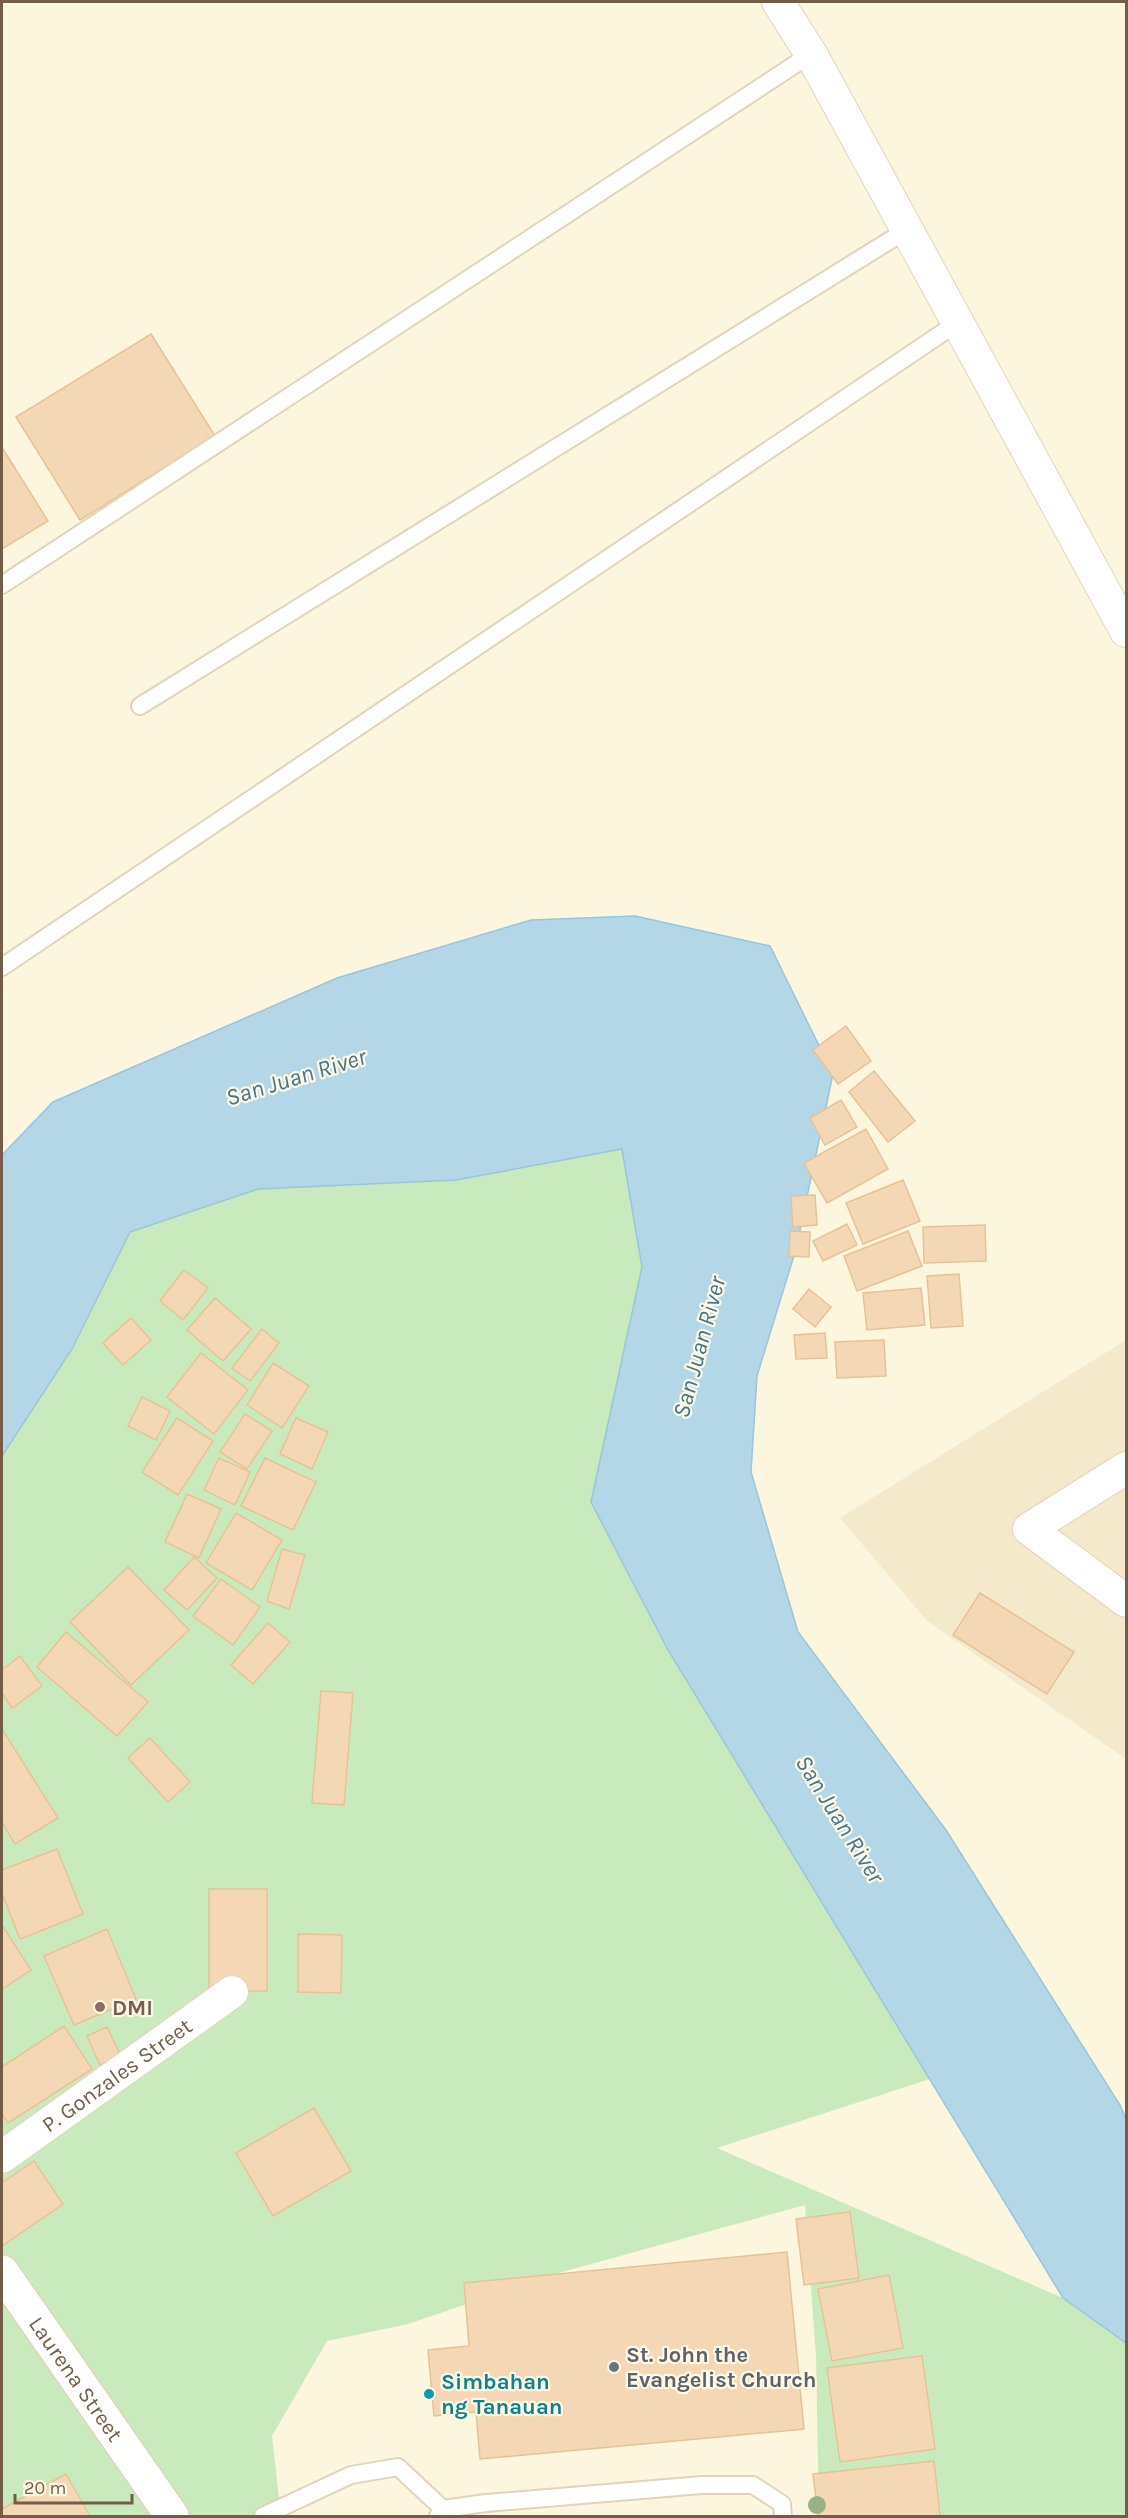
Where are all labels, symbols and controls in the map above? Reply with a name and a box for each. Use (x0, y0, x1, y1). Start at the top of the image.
water label: San Juan River (222, 1042, 370, 1112)
water label: San Juan River (667, 1272, 732, 1421)
water label: San Juan River (790, 1750, 891, 1889)
place label: DMI (112, 1995, 153, 2021)
marker: DMI (93, 2000, 107, 2014)
street label: P. Gonzales Street (37, 2013, 197, 2138)
street label: Laurena Street (23, 2312, 128, 2447)
place label: St. John the Evangelist Church (626, 2342, 817, 2393)
marker: St. John the Evangelist Church (607, 2360, 621, 2374)
place label: Simbahan ng Tanauan (441, 2369, 563, 2420)
marker: Simbahan ng Tanauan (422, 2387, 436, 2401)
scale bar (15, 2467, 132, 2505)
text: 20 m (24, 2477, 66, 2499)

